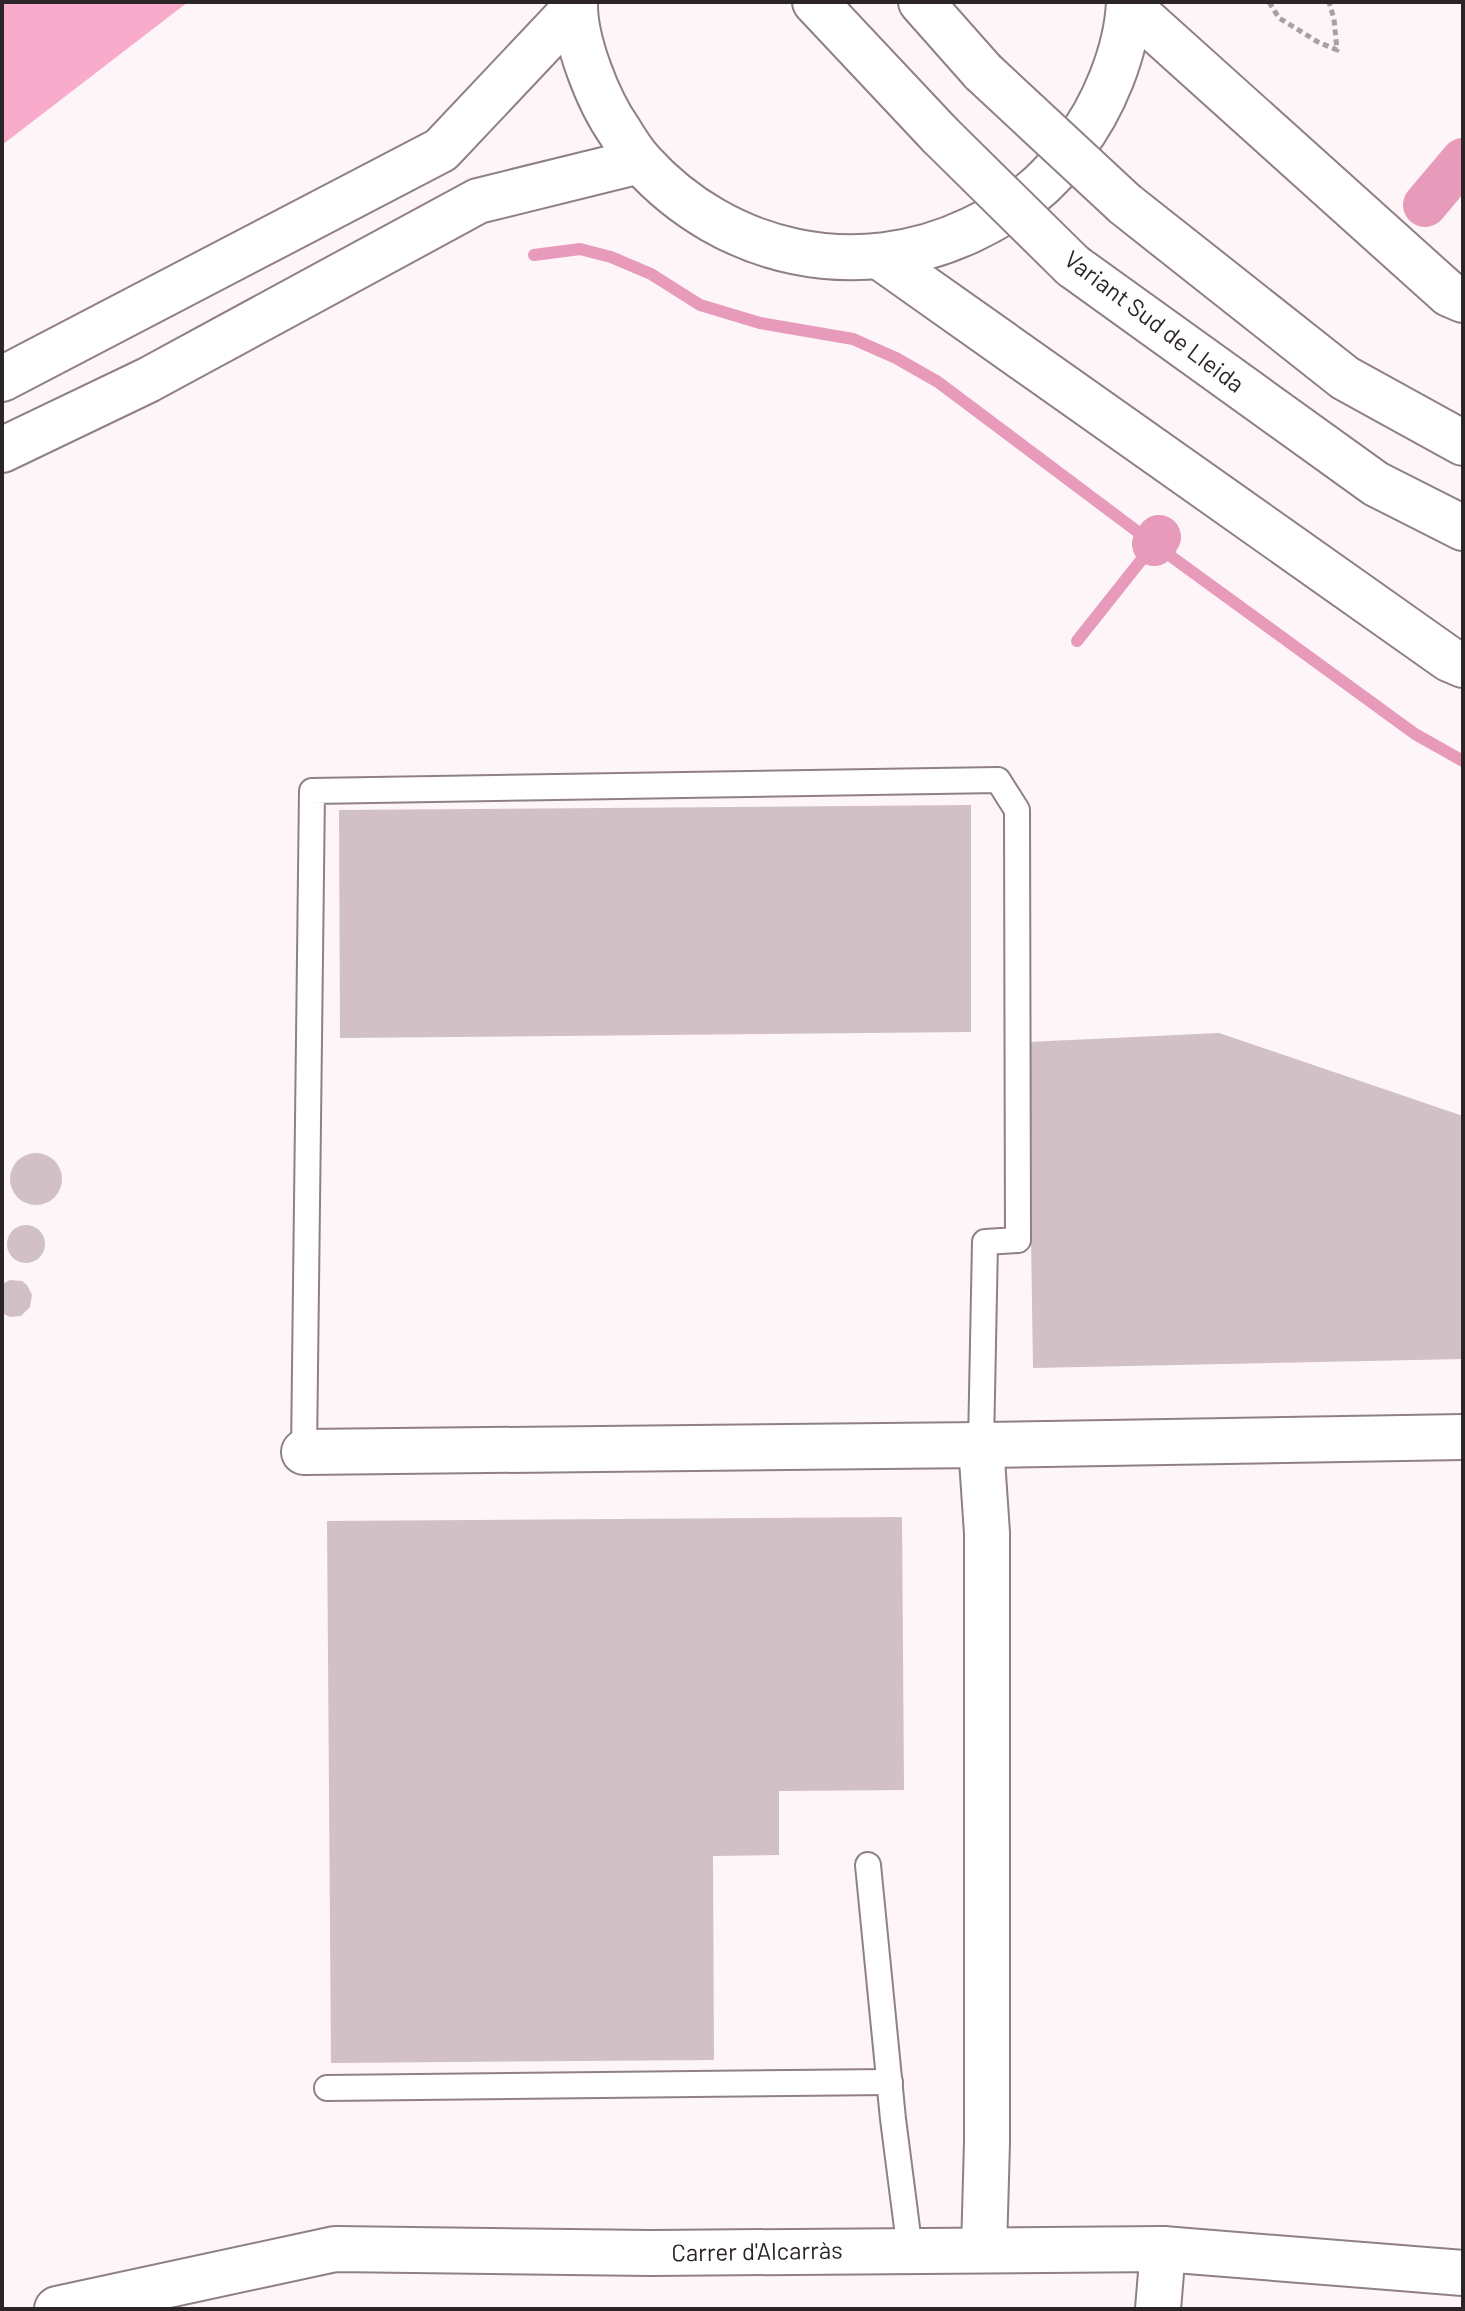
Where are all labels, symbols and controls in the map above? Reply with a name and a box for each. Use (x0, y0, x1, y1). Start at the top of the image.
street label: Variant Sud de Lleida (1059, 244, 1251, 398)
street label: Carrer d'Alcarràs (671, 2235, 843, 2266)

